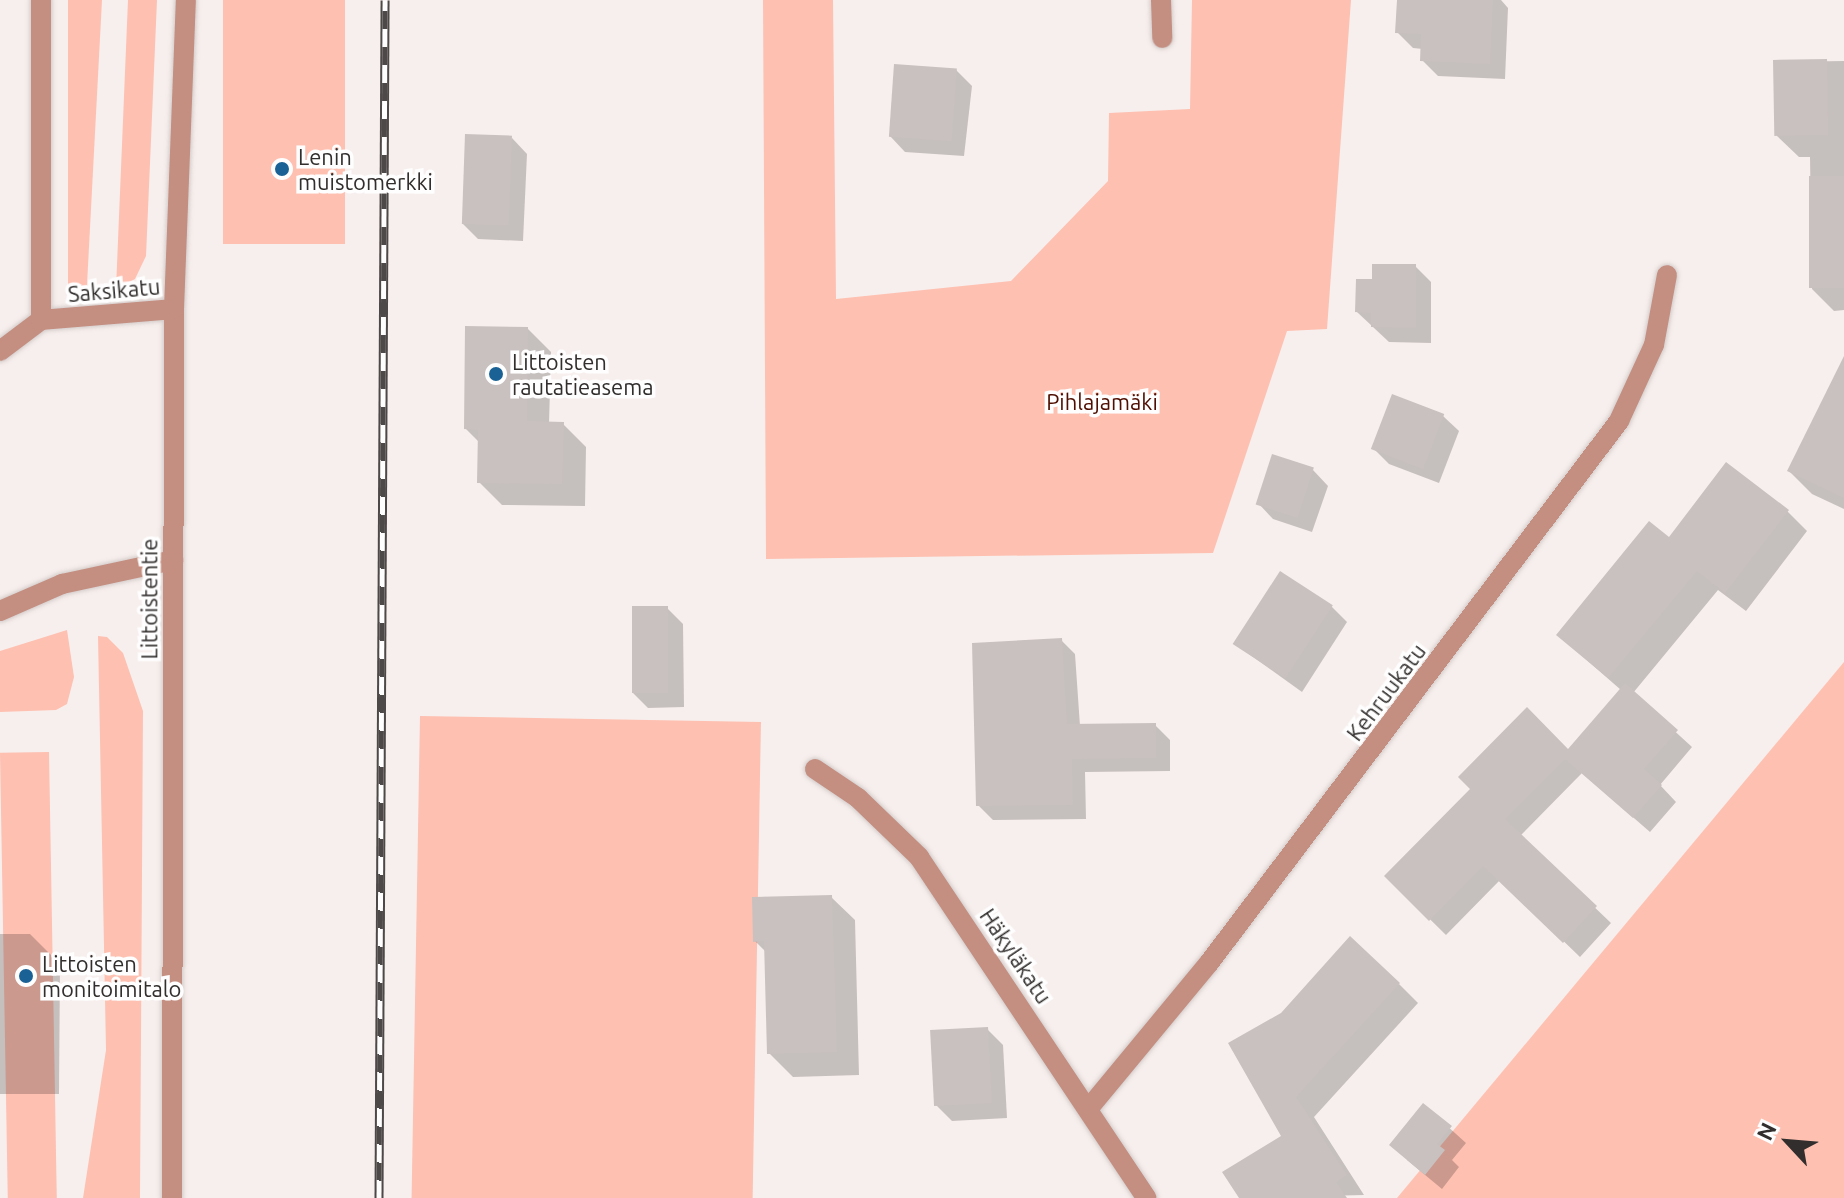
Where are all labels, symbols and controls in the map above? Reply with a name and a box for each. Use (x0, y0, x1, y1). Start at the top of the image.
place label: Lenin muistomerkki (298, 143, 433, 194)
marker: Lenin muistomerkki (273, 160, 291, 178)
street label: Saksikatu (67, 273, 161, 307)
place label: Littoisten rautatieasema (512, 348, 654, 400)
marker: Littoisten rautatieasema (487, 365, 505, 383)
park label: Pihlajamäki (1046, 389, 1158, 415)
street label: Littoistentie (136, 539, 162, 659)
street label: Kehruukatu (1341, 638, 1431, 746)
street label: Häkyläkatu (975, 903, 1057, 1009)
place label: Littoisten monitoimitalo (42, 950, 181, 1002)
marker: Littoisten monitoimitalo (17, 967, 35, 985)
north arrow (1748, 1102, 1828, 1182)
text: N (1751, 1118, 1781, 1144)

